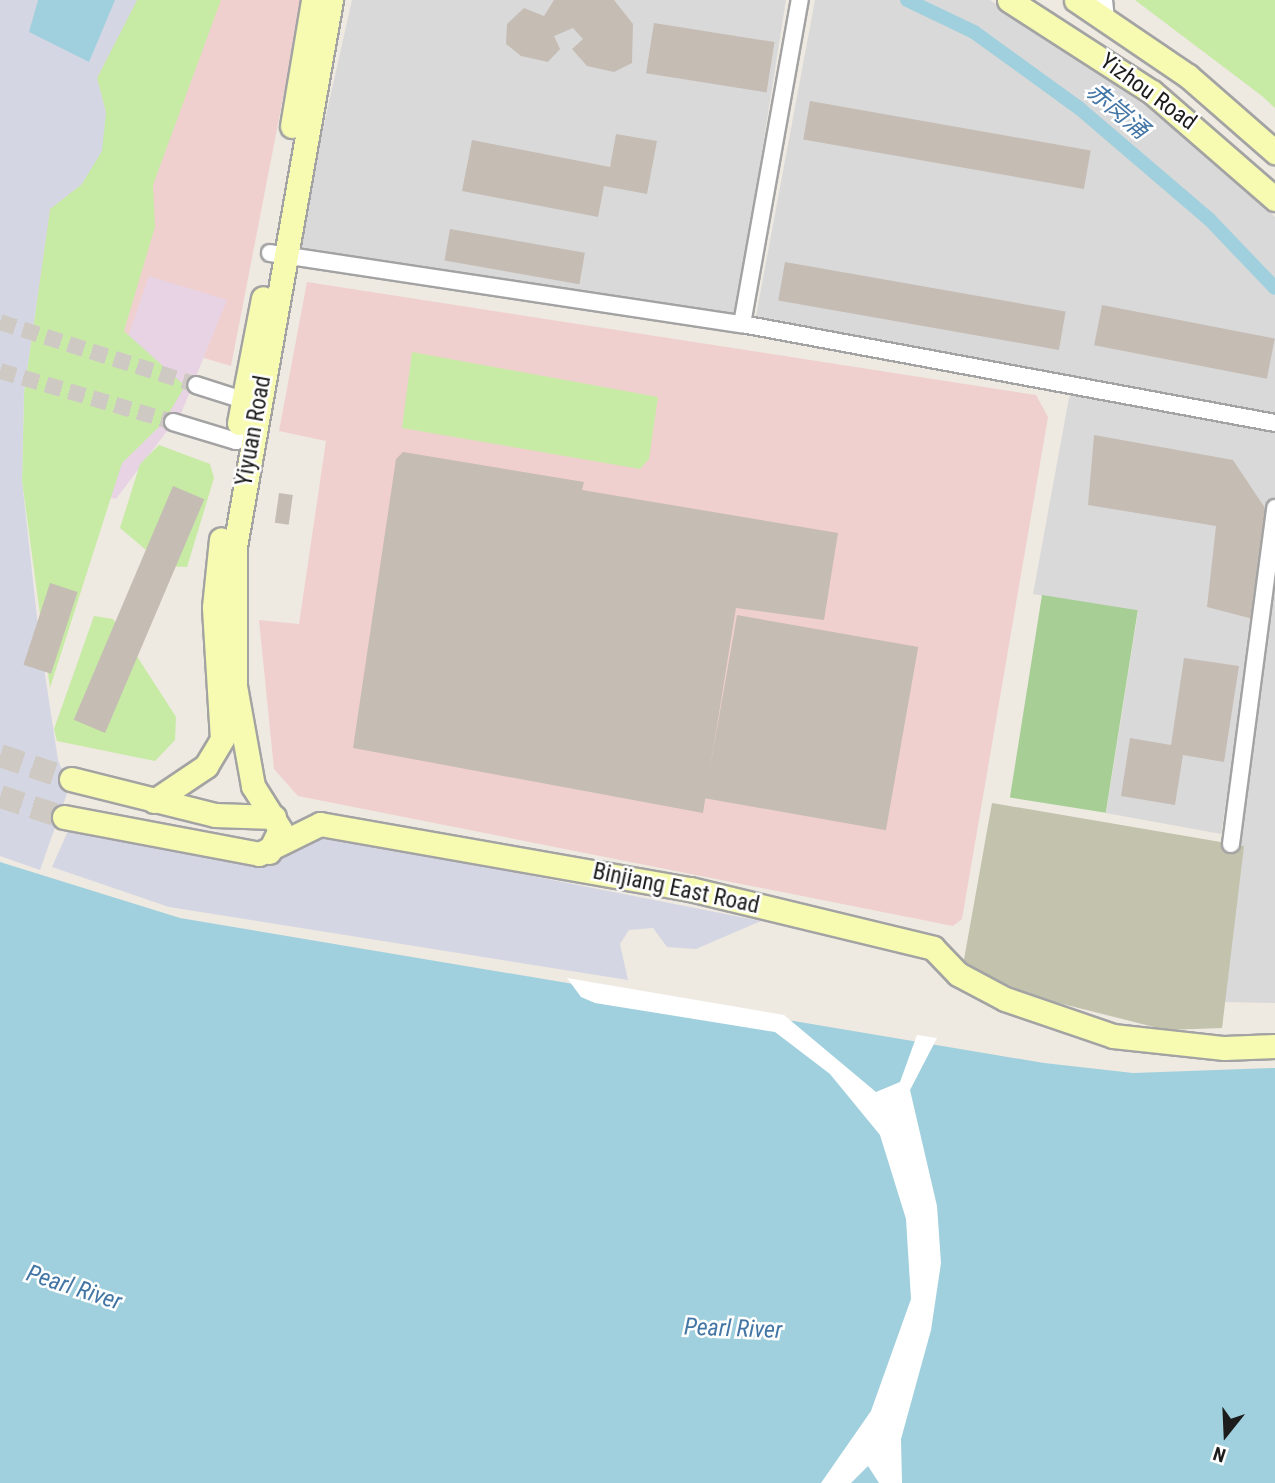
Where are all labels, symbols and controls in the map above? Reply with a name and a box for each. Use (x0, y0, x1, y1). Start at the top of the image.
street label: Yizhou Road (1094, 48, 1202, 136)
water label: 赤岗涌 (1080, 77, 1154, 145)
street label: Yiyuan Road (231, 374, 277, 488)
street label: Binjiang East Road (590, 858, 762, 920)
water label: Pearl River (23, 1259, 125, 1317)
water label: Pearl River (683, 1313, 783, 1345)
north arrow (1191, 1399, 1261, 1469)
text: N (1210, 1442, 1228, 1467)

